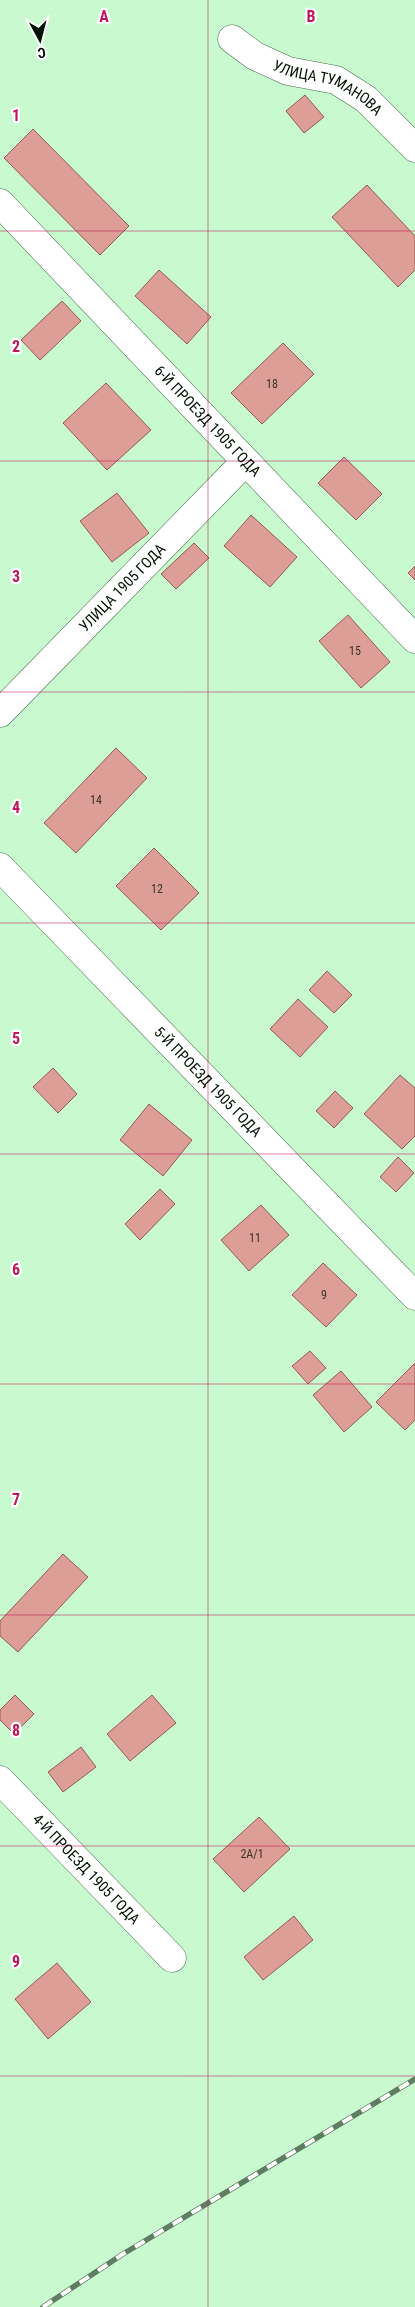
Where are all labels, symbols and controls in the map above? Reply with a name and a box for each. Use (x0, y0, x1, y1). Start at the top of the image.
text: A (99, 7, 109, 26)
text: B (307, 7, 316, 26)
north arrow (15, 15, 65, 65)
text: С (37, 44, 47, 61)
street label: УЛИЦА ТУМАНОВА (270, 56, 386, 119)
text: 1 (12, 106, 20, 125)
text: 2 (12, 337, 20, 356)
street label: 6-Й ПРОЕЗД 1905 ГОДА (150, 362, 265, 481)
house number: 18 (266, 377, 278, 391)
street label: УЛИЦА 1905 ГОДА (75, 540, 169, 635)
text: 3 (12, 567, 20, 586)
house number: 15 (349, 644, 361, 658)
house number: 14 (90, 793, 102, 807)
text: 4 (12, 798, 20, 817)
house number: 12 (151, 882, 163, 896)
street label: 5-Й ПРОЕЗД 1905 ГОДА (150, 1023, 266, 1141)
text: 5 (12, 1029, 20, 1048)
house number: 11 (249, 1231, 261, 1245)
text: 6 (12, 1260, 20, 1279)
house number: 9 (321, 1288, 327, 1302)
text: 7 (12, 1490, 20, 1509)
text: 8 (12, 1721, 20, 1740)
street label: 4-Й ПРОЕЗД 1905 ГОДА (29, 1810, 144, 1928)
house number: 2А/1 (240, 1847, 264, 1861)
text: 9 (12, 1952, 20, 1971)

